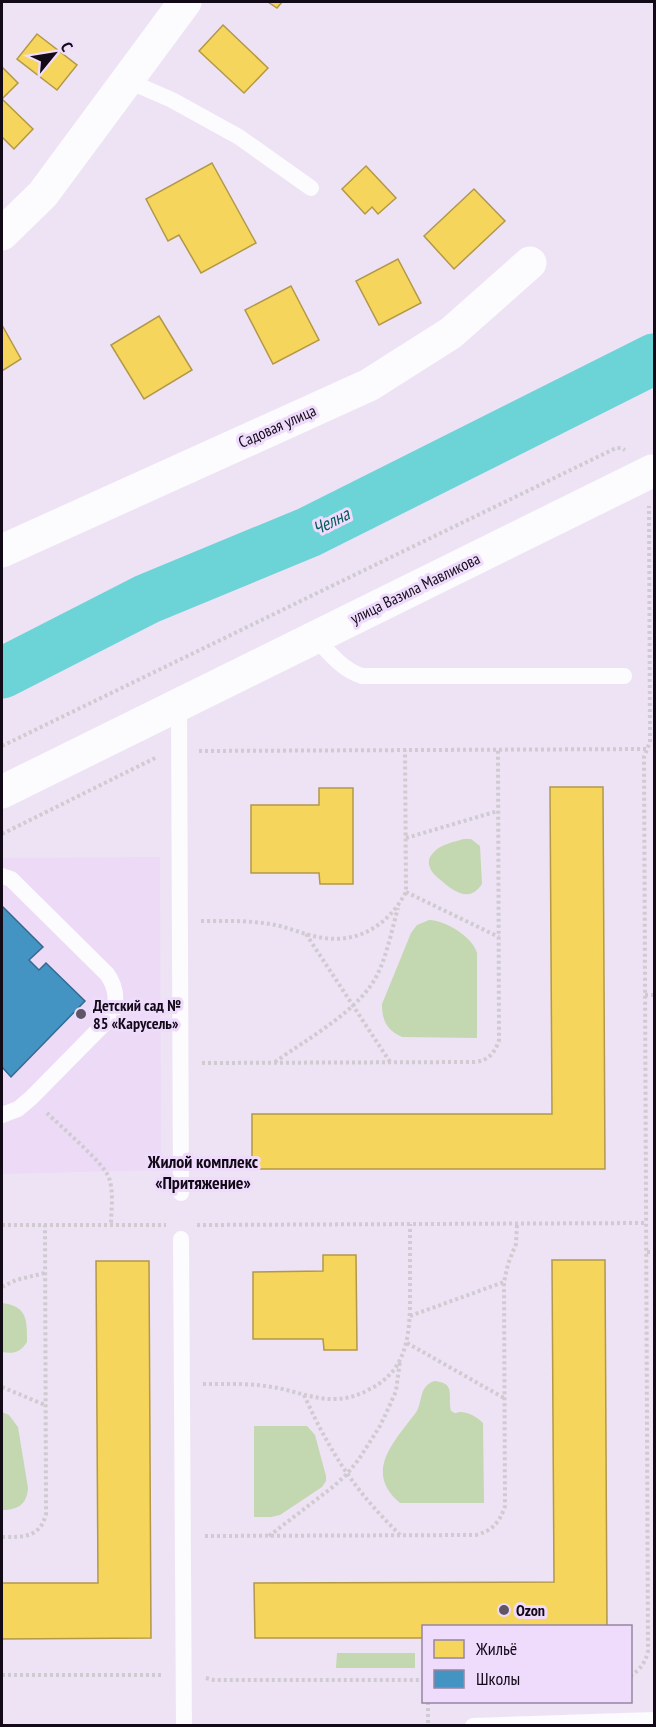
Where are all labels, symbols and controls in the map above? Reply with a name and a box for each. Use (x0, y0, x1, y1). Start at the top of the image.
north arrow (24, 24, 84, 84)
text: С (57, 38, 78, 55)
street label: Садовая улица (235, 400, 319, 452)
water label: Челна (309, 502, 354, 540)
street label: улица Вазила Мавликова (347, 548, 483, 628)
place label: Детский сад № 85 «Карусель» (93, 995, 181, 1033)
marker: Детский сад № 85 «Карусель» (74, 1007, 88, 1021)
district label: Жилой комплекс «Притяжение» (147, 1150, 259, 1194)
place label: Ozon (516, 1600, 545, 1620)
marker: Ozon (497, 1603, 511, 1617)
legend (422, 1625, 632, 1703)
text: Жильё (475, 1637, 517, 1660)
text: Школы (476, 1667, 520, 1690)

